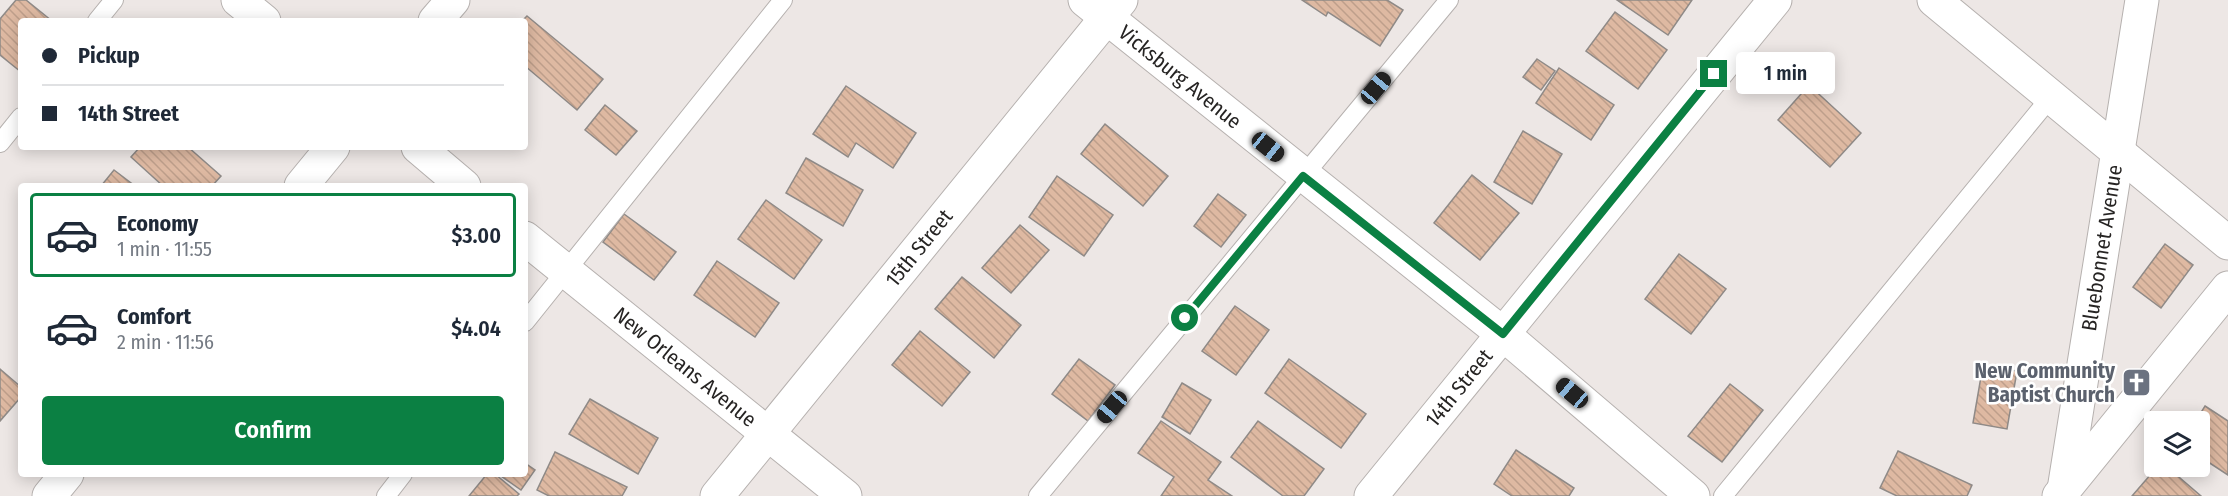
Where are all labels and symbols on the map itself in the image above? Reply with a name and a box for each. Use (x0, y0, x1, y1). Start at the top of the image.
street label: Vicksburg Avenue (1113, 19, 1247, 135)
callout: 1 min (1735, 53, 1834, 95)
route end (1700, 60, 1727, 87)
car (1358, 68, 1394, 108)
car (1248, 129, 1288, 165)
street label: Bluebonnet Avenue (2076, 163, 2128, 333)
street label: 15th Street (880, 204, 958, 292)
street label: New Orleans Avenue (608, 301, 762, 433)
route start (1171, 304, 1198, 331)
street label: 14th Street (1420, 344, 1498, 432)
place label: New Community Baptist Church (1974, 358, 2116, 408)
church icon: New Community Baptist Church (2120, 367, 2152, 399)
car (1552, 375, 1592, 411)
car (1094, 387, 1130, 427)

